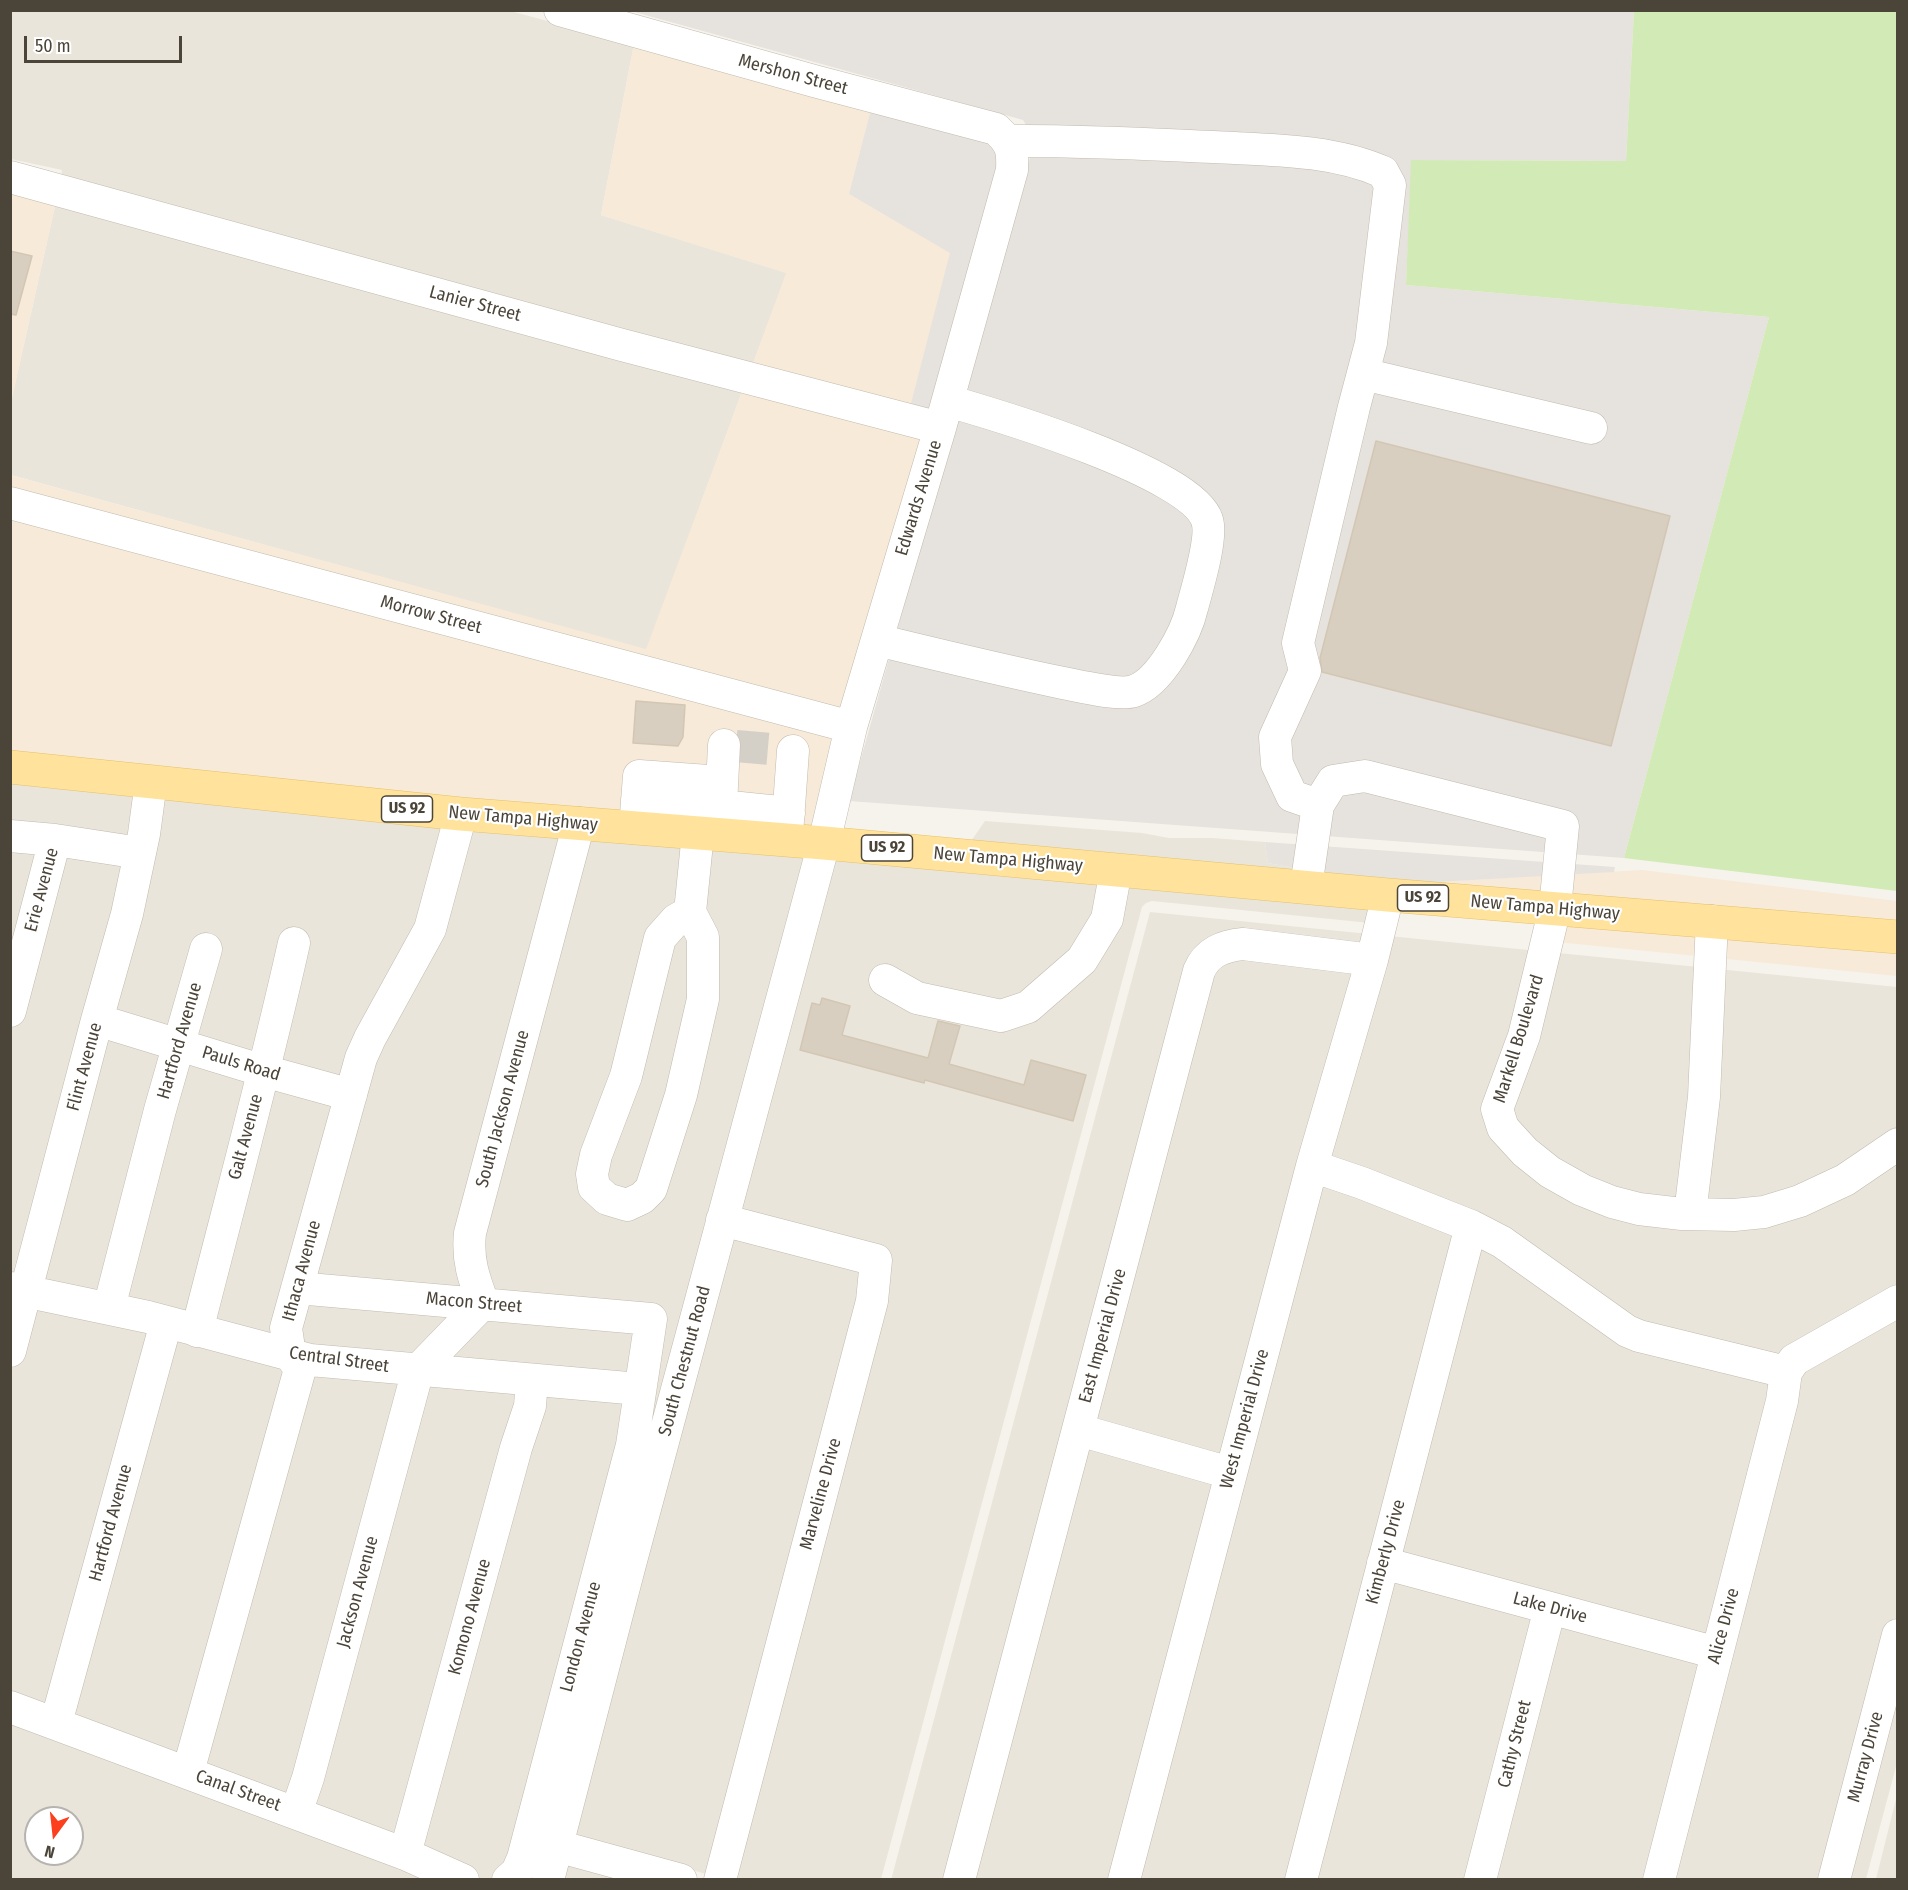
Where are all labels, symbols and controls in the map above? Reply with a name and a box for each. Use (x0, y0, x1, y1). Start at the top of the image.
scale bar (27, 24, 184, 62)
text: 50 m (35, 35, 71, 57)
street label: Mershon Street (736, 50, 850, 100)
street label: Lanier Street (427, 281, 523, 327)
street label: Edwards Avenue (891, 438, 947, 558)
street label: Morrow Street (378, 591, 484, 639)
road number: US 92 (382, 796, 432, 822)
street label: New Tampa Highway (447, 802, 599, 836)
road number: US 92 (862, 835, 912, 861)
street label: New Tampa Highway (932, 843, 1084, 877)
street label: Erie Avenue (20, 846, 64, 934)
road number: US 92 (1398, 885, 1448, 911)
street label: New Tampa Highway (1469, 891, 1621, 925)
street label: Markell Boulevard (1489, 972, 1549, 1106)
street label: Hartford Avenue (153, 980, 207, 1102)
street label: Flint Avenue (63, 1020, 107, 1114)
street label: South Jackson Avenue (472, 1028, 534, 1190)
street label: Pauls Road (199, 1042, 283, 1086)
street label: Galt Avenue (224, 1092, 268, 1182)
street label: Ithaca Avenue (278, 1218, 326, 1324)
street label: East Imperial Drive (1075, 1266, 1131, 1406)
street label: South Chestnut Road (655, 1284, 715, 1438)
street label: Macon Street (425, 1288, 523, 1318)
street label: Central Street (288, 1342, 390, 1378)
street label: West Imperial Drive (1216, 1347, 1274, 1491)
street label: Marveline Drive (796, 1436, 846, 1552)
street label: Hartford Avenue (85, 1462, 137, 1584)
street label: Kimberly Drive (1362, 1497, 1410, 1607)
street label: Jackson Avenue (333, 1534, 383, 1650)
street label: Komono Avenue (444, 1557, 496, 1677)
street label: London Avenue (556, 1579, 606, 1695)
street label: Alice Drive (1704, 1586, 1744, 1666)
street label: Lake Drive (1510, 1588, 1590, 1628)
street label: Cathy Street (1494, 1698, 1536, 1790)
street label: Murray Drive (1844, 1709, 1888, 1805)
street label: Canal Street (192, 1766, 284, 1816)
north arrow (24, 1806, 84, 1866)
text: N (43, 1842, 57, 1862)

